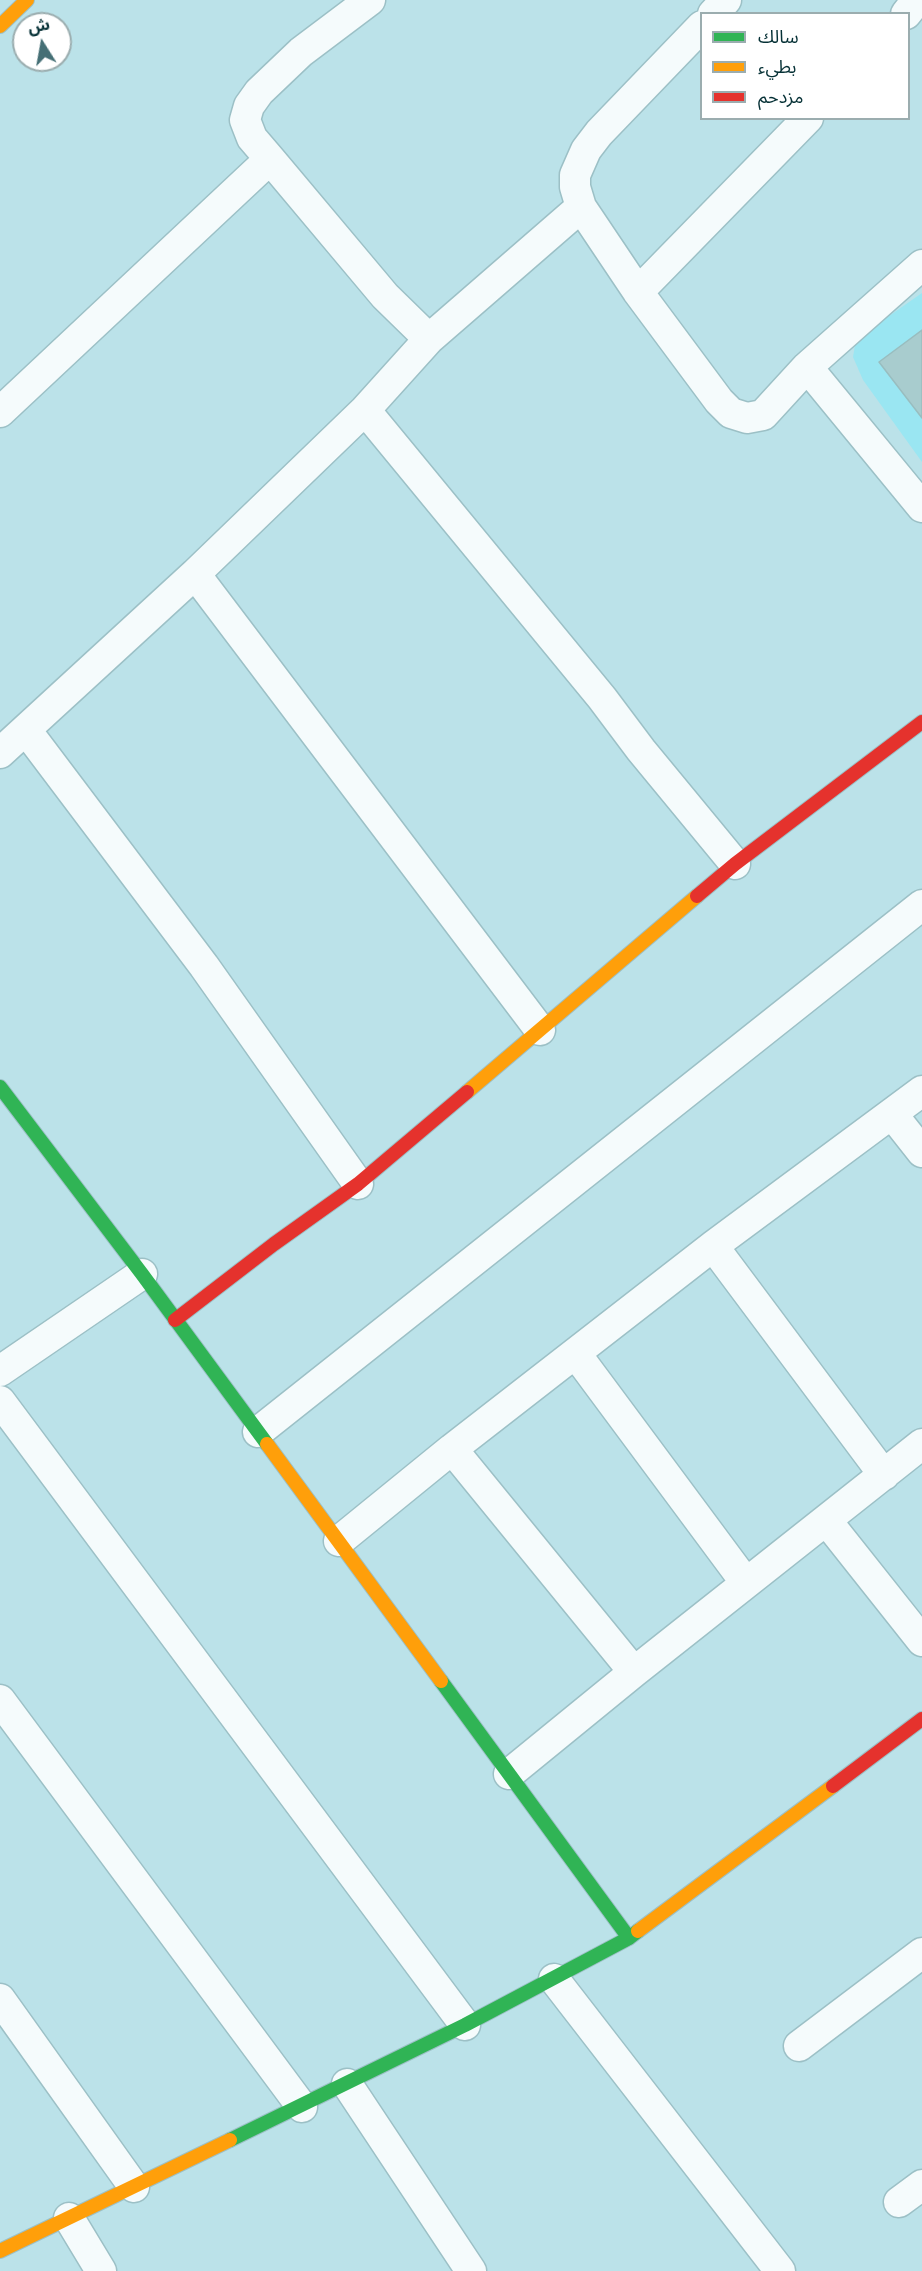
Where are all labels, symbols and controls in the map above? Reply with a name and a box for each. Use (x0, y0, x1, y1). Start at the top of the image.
north arrow (12, 12, 72, 72)
legend (700, 12, 910, 120)
text: ش (26, 14, 51, 37)
text: سالك (758, 26, 799, 47)
text: بطيء (758, 56, 796, 77)
text: مزدحم (758, 86, 803, 107)

